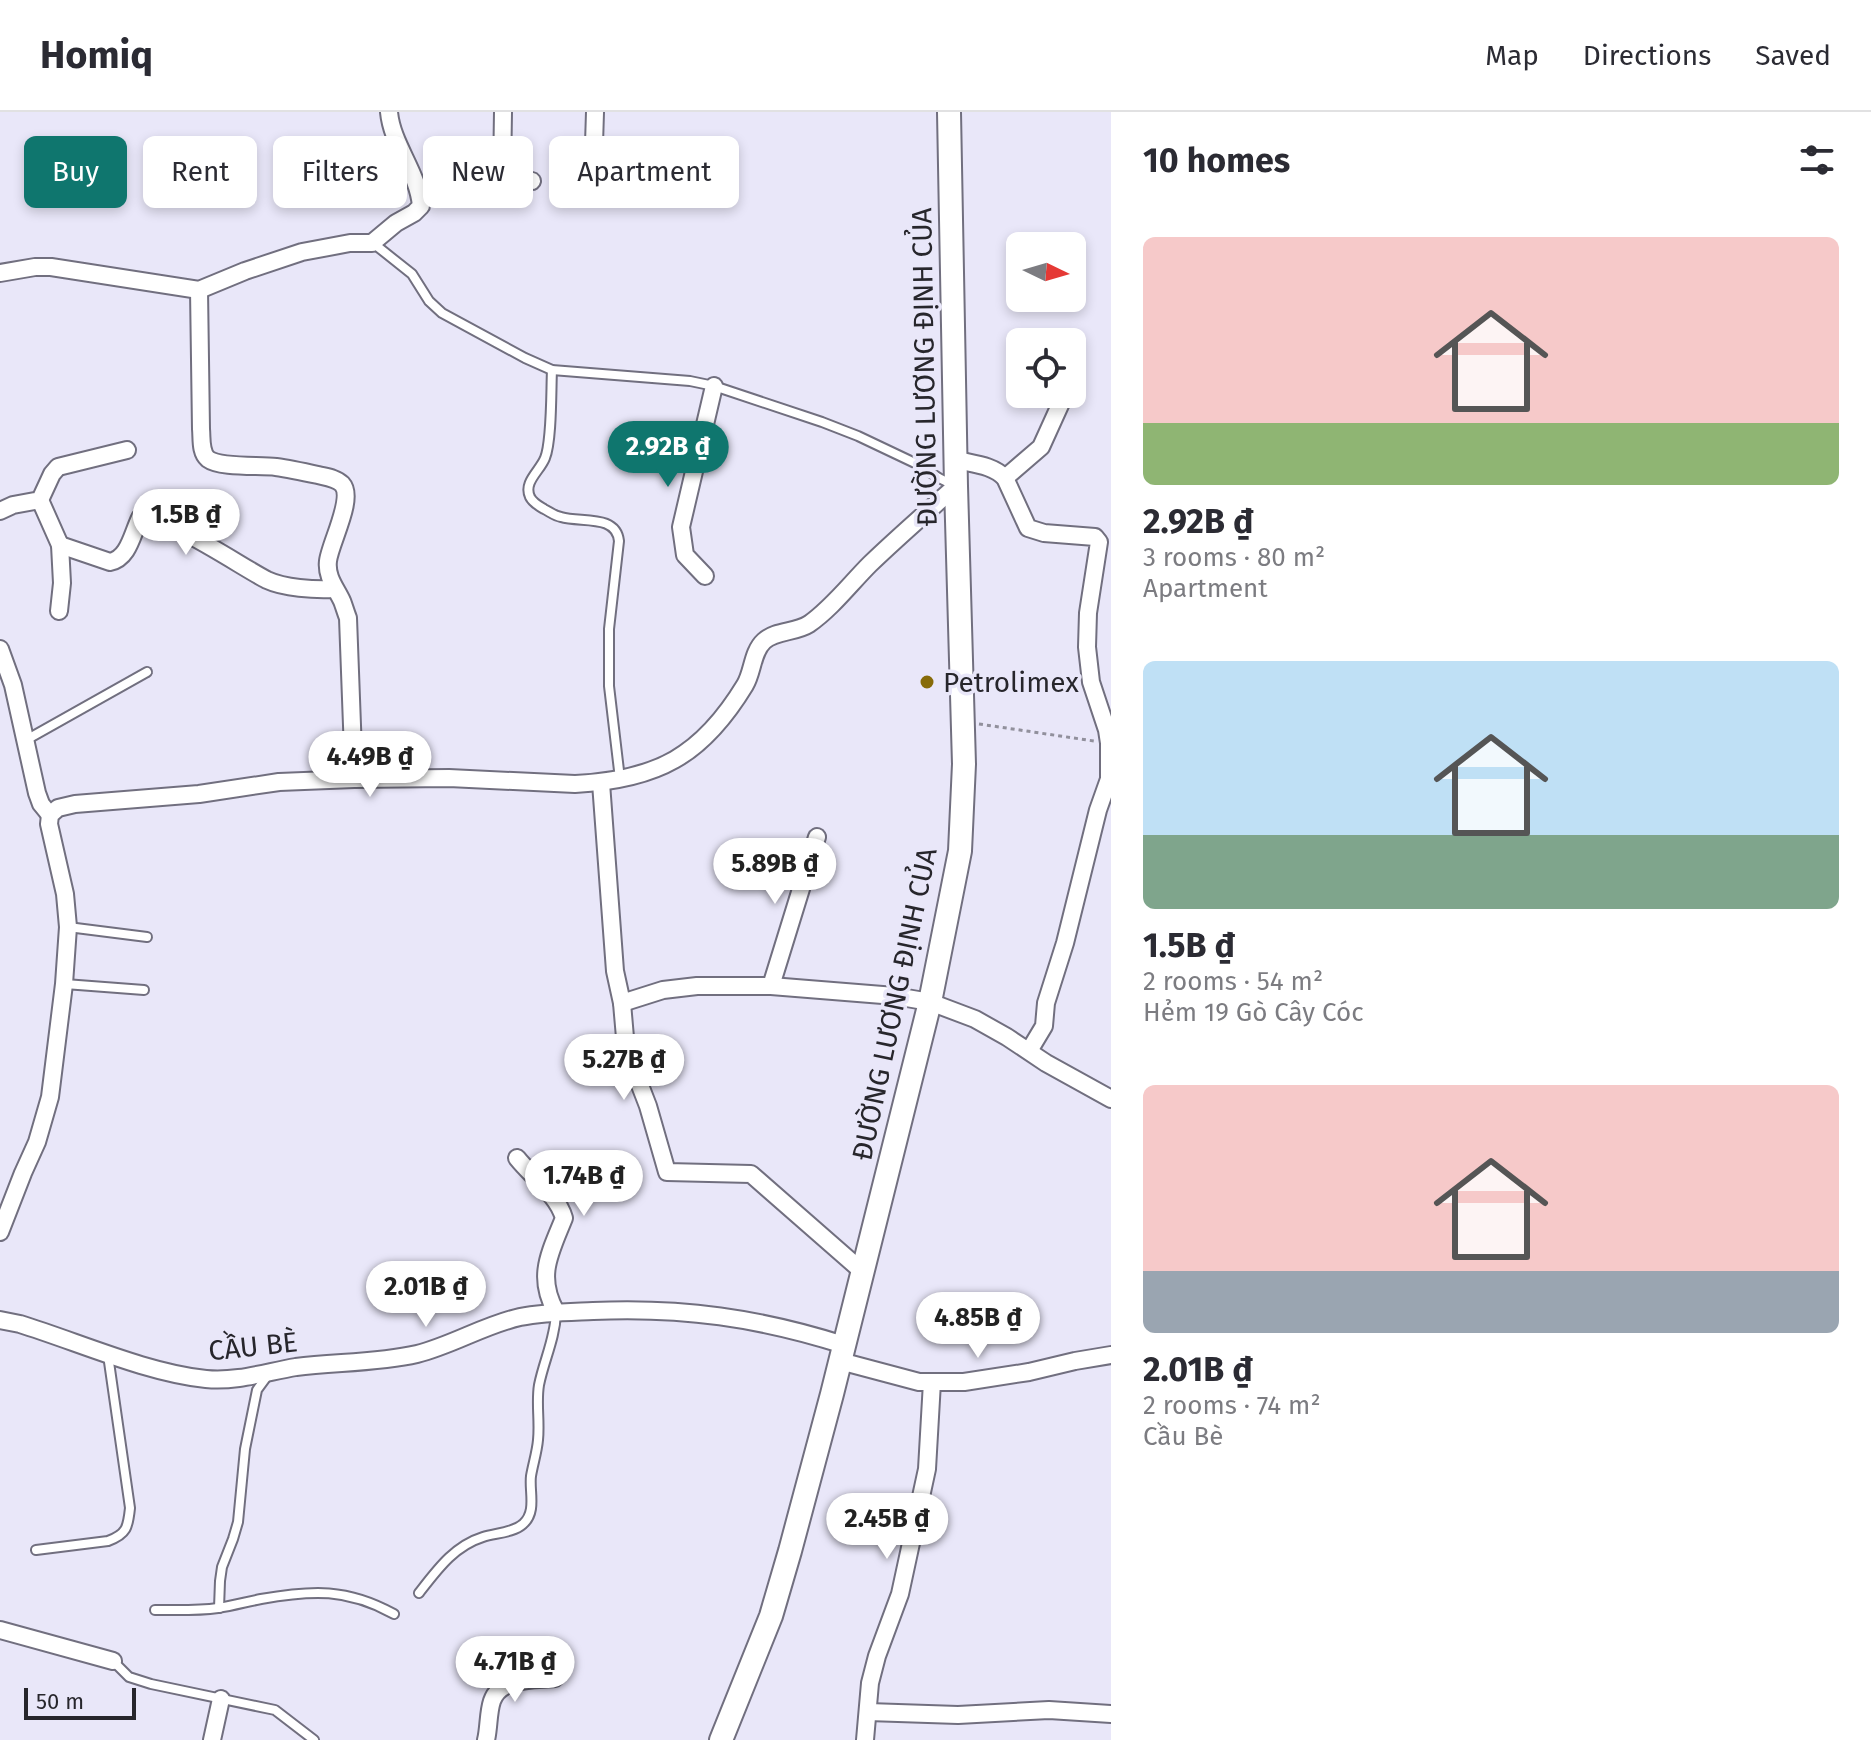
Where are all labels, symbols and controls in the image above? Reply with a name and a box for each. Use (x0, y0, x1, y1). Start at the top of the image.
text: Homiq (40, 32, 153, 78)
text: Map (1485, 39, 1539, 72)
text: Directions (1583, 39, 1711, 72)
text: Saved (1755, 39, 1831, 72)
chip: Buy (24, 136, 127, 208)
chip: Rent (143, 136, 257, 208)
chip: Filters (273, 136, 407, 208)
chip: New (423, 136, 533, 208)
chip: Apartment (549, 136, 739, 208)
icon: filters (1795, 138, 1839, 182)
text: 10 homes (1143, 140, 1290, 181)
street label: ĐƯỜNG LƯƠNG ĐỊNH CỦA (903, 207, 944, 527)
north arrow (1006, 232, 1086, 312)
map controls (1006, 232, 1086, 408)
icon: home (1419, 289, 1563, 433)
button: locate (1006, 328, 1086, 408)
pin: 2.92B ₫ (594, 421, 742, 489)
text: 2.92B ₫ (626, 431, 710, 462)
pin: 1.5B ₫ (121, 489, 251, 557)
text: 1.5B ₫ (151, 499, 221, 530)
text: 2.92B ₫ (1143, 501, 1254, 542)
text: 3 rooms · 80 m² (1143, 542, 1325, 573)
text: Apartment (1143, 573, 1268, 604)
place label: Petrolimex (943, 666, 1079, 699)
marker: Petrolimex (918, 673, 936, 691)
icon: home (1419, 713, 1563, 857)
pin: 4.49B ₫ (296, 731, 444, 799)
text: 4.49B ₫ (326, 741, 414, 772)
pin: 5.89B ₫ (701, 838, 849, 906)
street label: ĐƯỜNG LƯƠNG ĐỊNH CỦA (843, 844, 944, 1163)
text: 5.89B ₫ (731, 848, 819, 879)
text: 1.5B ₫ (1143, 925, 1235, 966)
text: 2 rooms · 54 m² (1143, 966, 1323, 997)
text: Hẻm 19 Gò Cây Cóc (1143, 997, 1364, 1028)
pin: 5.27B ₫ (550, 1034, 698, 1102)
text: 5.27B ₫ (582, 1044, 666, 1075)
icon: home (1419, 1137, 1563, 1281)
pin: 1.74B ₫ (510, 1150, 658, 1218)
text: 1.74B ₫ (543, 1160, 625, 1191)
pin: 2.01B ₫ (352, 1261, 500, 1329)
text: 2.01B ₫ (384, 1271, 468, 1302)
pin: 4.85B ₫ (904, 1292, 1052, 1360)
text: 4.85B ₫ (934, 1302, 1022, 1333)
street label: CẦU BÈ (207, 1322, 299, 1368)
text: 2.01B ₫ (1143, 1349, 1253, 1390)
text: 2 rooms · 74 m² (1143, 1390, 1321, 1421)
text: Cầu Bè (1143, 1421, 1223, 1452)
pin: 2.45B ₫ (813, 1493, 961, 1561)
text: 2.45B ₫ (844, 1503, 930, 1534)
pin: 4.71B ₫ (441, 1636, 589, 1704)
text: 4.71B ₫ (474, 1646, 556, 1677)
scale bar (24, 1684, 136, 1720)
text: 50 m (36, 1688, 84, 1715)

